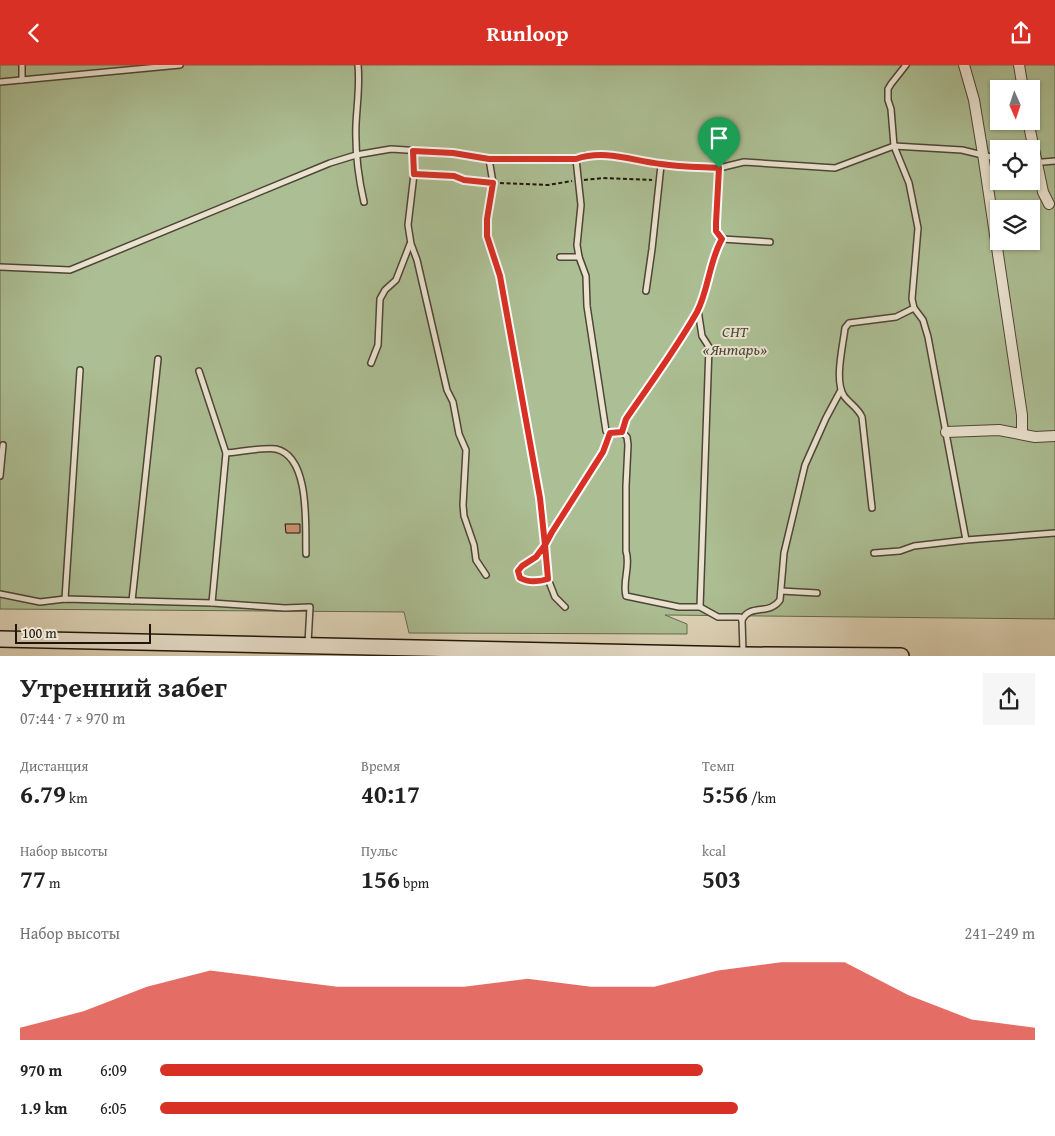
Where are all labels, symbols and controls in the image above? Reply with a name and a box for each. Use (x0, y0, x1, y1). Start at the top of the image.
text: Runloop (486, 17, 569, 49)
icon: back (20, 19, 48, 47)
icon: share (1007, 19, 1035, 47)
north arrow (990, 80, 1040, 130)
map controls (990, 80, 1040, 250)
pin (698, 117, 740, 168)
icon: arrive (705, 124, 733, 152)
button: locate (990, 140, 1040, 190)
button: layers (990, 200, 1040, 250)
park label: СНТ «Янтарь» (703, 319, 767, 361)
scale bar (15, 621, 151, 644)
text: 100 m (22, 623, 57, 643)
text: Утренний забег (20, 666, 227, 707)
button: share (983, 673, 1035, 725)
text: 07:44 · 7 × 970 m (20, 706, 125, 730)
text: Дистанция (20, 756, 88, 776)
text: Время (361, 756, 400, 776)
text: Темп (702, 756, 734, 776)
text: 6.79 (20, 776, 66, 812)
text: 40:17 (361, 776, 420, 812)
text: 5:56 (702, 776, 748, 812)
text: km (66, 788, 88, 808)
text: /km (748, 788, 776, 808)
text: Набор высоты (20, 841, 107, 861)
text: Пульс (361, 841, 398, 861)
text: kcal (702, 841, 726, 861)
text: 77 (20, 861, 46, 897)
text: 156 (361, 861, 400, 897)
text: 503 (702, 861, 741, 897)
text: m (46, 873, 60, 893)
text: bpm (400, 873, 429, 893)
text: Набор высоты (20, 921, 120, 945)
text: 241–249 m (965, 921, 1035, 945)
text: 970 m (20, 1058, 62, 1082)
text: 6:09 (100, 1058, 127, 1082)
text: 1.9 km (20, 1096, 67, 1120)
text: 6:05 (100, 1096, 127, 1120)

